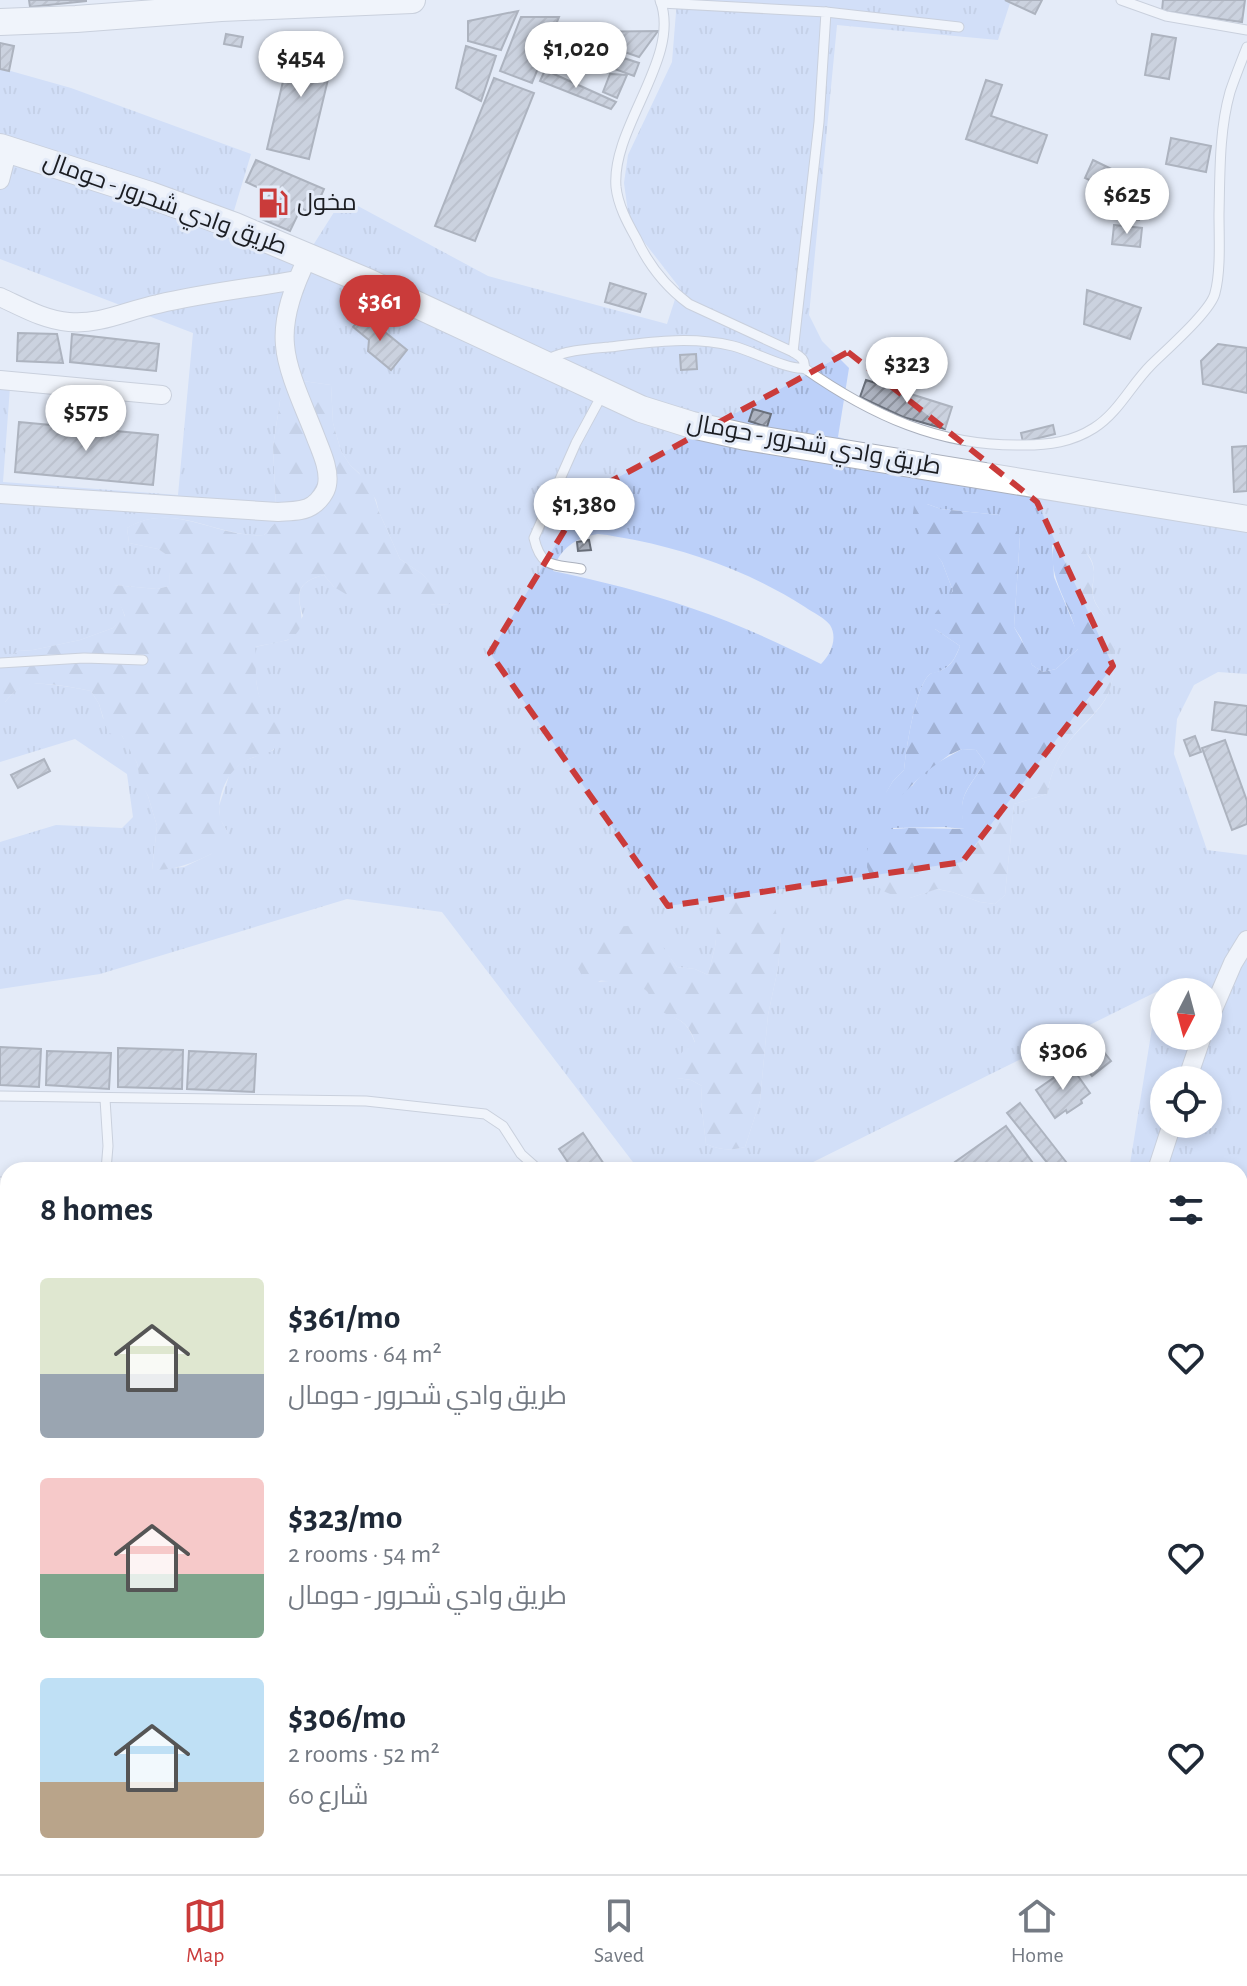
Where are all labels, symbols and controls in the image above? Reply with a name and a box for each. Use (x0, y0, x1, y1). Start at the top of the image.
pin: $1,020 (511, 22, 641, 90)
pin: $454 (254, 31, 348, 99)
text: $1,020 (543, 35, 609, 61)
text: $454 (276, 44, 326, 70)
street label: طريق وادي شحرور - حومال (38, 148, 290, 264)
pin: $625 (1080, 168, 1174, 236)
text: $625 (1103, 181, 1151, 207)
fuel station icon: مخول (256, 186, 290, 220)
place label: مخول (297, 191, 357, 216)
pin: $361 (333, 275, 427, 343)
text: $361 (358, 288, 402, 314)
pin: $323 (860, 337, 954, 405)
text: $323 (884, 350, 930, 376)
pin: $575 (39, 385, 133, 453)
text: $575 (63, 398, 109, 424)
street label: طريق وادي شحرور - حومال (684, 410, 943, 484)
pin: $1,380 (519, 478, 649, 546)
text: $1,380 (552, 491, 616, 517)
north arrow (1150, 978, 1222, 1050)
map controls (1150, 978, 1222, 1138)
pin: $306 (1016, 1024, 1110, 1092)
text: $306 (1038, 1037, 1088, 1063)
button: locate (1150, 1066, 1222, 1138)
icon: filters (1164, 1188, 1208, 1232)
text: 8 homes (40, 1193, 153, 1227)
text: $361/mo (288, 1301, 401, 1335)
icon: home (104, 1310, 200, 1406)
icon: heart (1164, 1336, 1208, 1380)
text: 2 rooms · 64 m² (288, 1341, 442, 1367)
text: طريق وادي شحرور - حومال (288, 1383, 567, 1409)
text: $323/mo (288, 1501, 403, 1535)
icon: home (104, 1510, 200, 1606)
icon: heart (1164, 1536, 1208, 1580)
text: 2 rooms · 54 m² (288, 1541, 440, 1567)
text: طريق وادي شحرور - حومال (288, 1583, 567, 1609)
text: $306/mo (288, 1701, 406, 1735)
icon: home (104, 1710, 200, 1806)
icon: heart (1164, 1736, 1208, 1780)
text: 2 rooms · 52 m² (288, 1741, 440, 1767)
text: شارع 60 (288, 1783, 369, 1809)
tab: Map (183, 1894, 227, 1968)
tab: Saved (594, 1894, 644, 1968)
tab: Home (1011, 1894, 1064, 1968)

